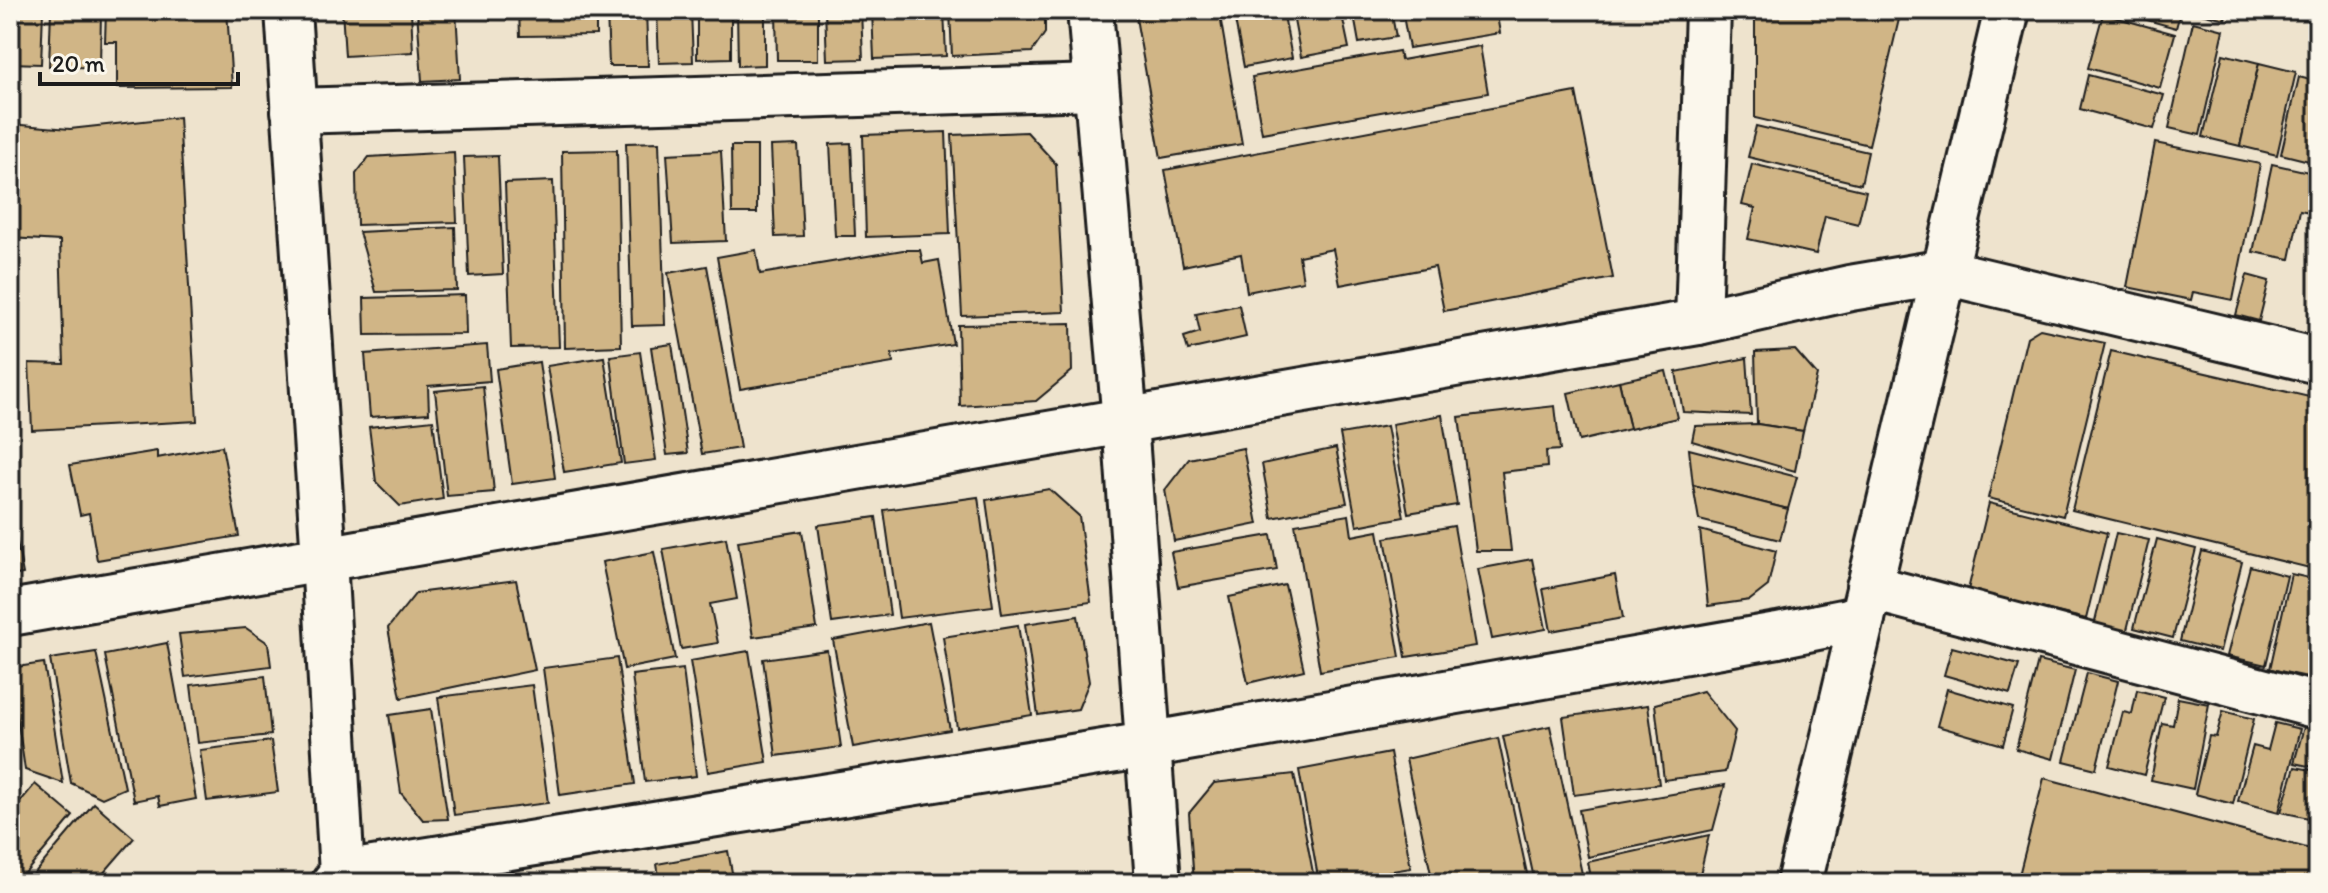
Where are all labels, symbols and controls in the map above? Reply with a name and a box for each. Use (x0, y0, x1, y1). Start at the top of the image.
scale bar (40, 36, 238, 86)
text: 20 m (52, 49, 105, 78)

